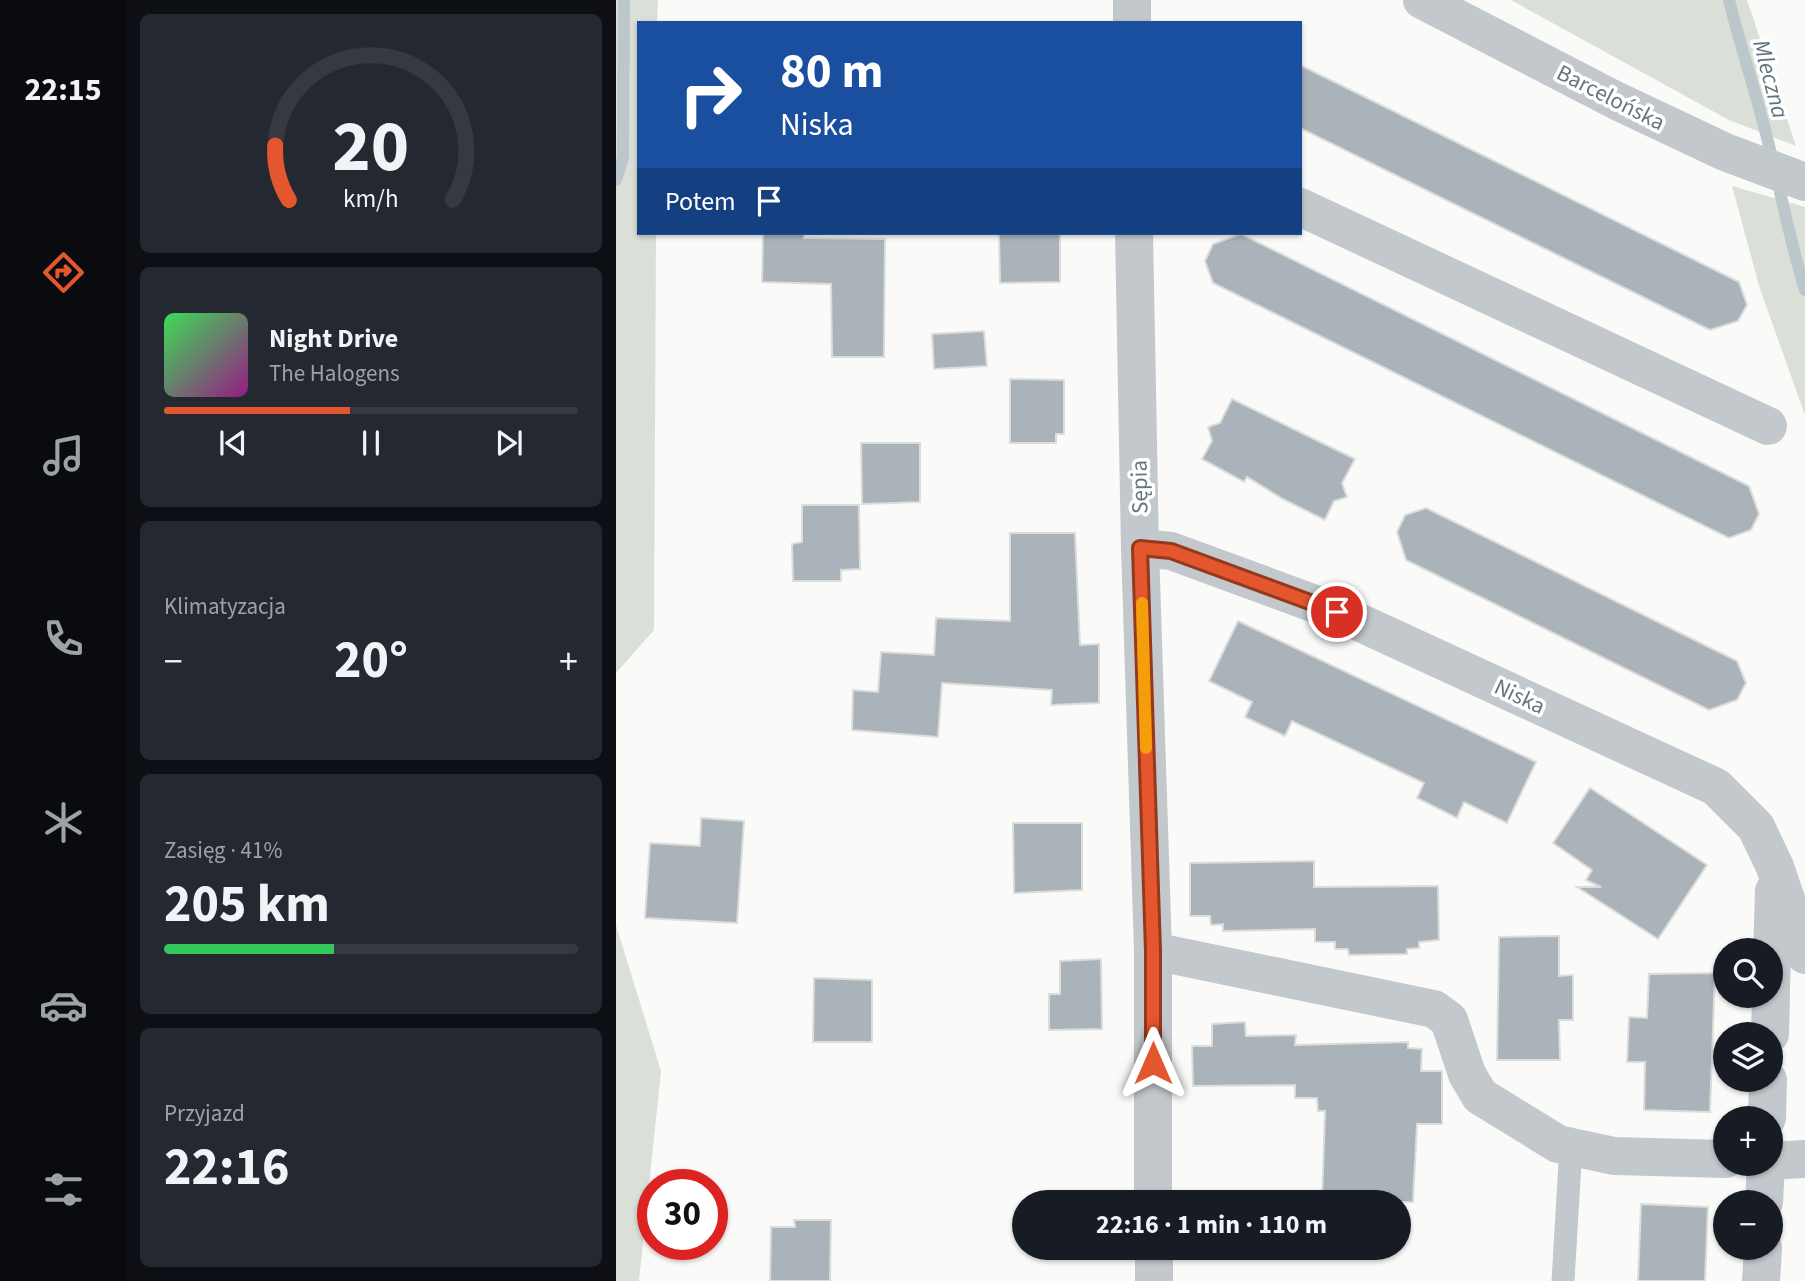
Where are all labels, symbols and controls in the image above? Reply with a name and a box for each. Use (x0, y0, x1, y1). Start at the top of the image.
water label: Mleczna (1743, 36, 1798, 122)
text: 80 m (780, 37, 884, 107)
icon: right (665, 49, 756, 140)
street label: Barcelońska (1551, 56, 1671, 139)
text: 22:15 (24, 67, 102, 113)
text: 20 (333, 95, 409, 199)
text: Niska (780, 102, 854, 148)
text: km/h (343, 181, 399, 217)
icon: arrive (750, 182, 788, 220)
text: Potem (665, 183, 736, 220)
icon: directions (39, 248, 88, 297)
text: Night Drive (269, 320, 398, 357)
text: The Halogens (269, 357, 400, 390)
icon: previous (214, 424, 252, 462)
icon: pause (352, 424, 390, 462)
icon: next (490, 424, 528, 462)
icon: music (39, 431, 88, 480)
street label: Sępia (1123, 460, 1156, 514)
pin (1307, 582, 1367, 642)
text: Klimatyzacja (164, 590, 286, 623)
icon: arrive (1318, 593, 1356, 631)
icon: phone (39, 614, 88, 663)
text: 20° (334, 624, 408, 698)
text: − (164, 635, 183, 689)
text: + (559, 635, 578, 689)
street label: Niska (1489, 670, 1551, 723)
icon: climate (39, 798, 88, 847)
text: Zasięg · 41% (164, 834, 282, 867)
text: 205 km (164, 868, 330, 942)
map controls (1713, 938, 1783, 1260)
button: search (1713, 938, 1783, 1008)
icon: car (39, 981, 88, 1030)
button: layers (1713, 1022, 1783, 1092)
position arrow (1116, 1026, 1190, 1100)
text: Przyjazd (164, 1097, 245, 1130)
button: + (1713, 1106, 1783, 1176)
text: 22:16 (164, 1131, 289, 1205)
icon: filters (39, 1165, 88, 1214)
speed limit sign: 30 (637, 1169, 728, 1260)
button: − (1713, 1190, 1783, 1260)
text: 22:16 · 1 min · 110 m (1096, 1206, 1327, 1243)

